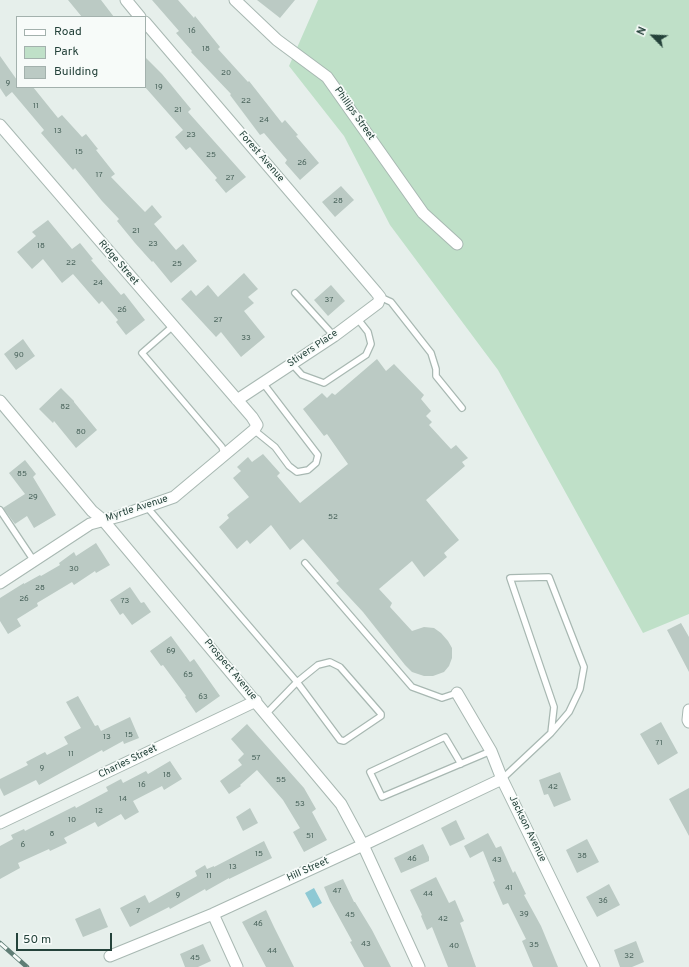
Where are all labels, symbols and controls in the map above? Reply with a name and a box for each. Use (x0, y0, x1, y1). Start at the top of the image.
legend (16, 16, 146, 88)
north arrow (633, 16, 673, 56)
text: Road (54, 24, 82, 40)
text: N (634, 25, 650, 38)
house number: 16 (188, 26, 196, 36)
text: Park (54, 44, 79, 60)
house number: 18 (202, 44, 210, 54)
text: Building (54, 64, 98, 80)
house number: 20 (221, 68, 231, 78)
house number: 9 (6, 78, 10, 88)
house number: 19 (155, 82, 163, 92)
street label: Phillips Street (331, 85, 377, 143)
house number: 22 (241, 96, 251, 106)
house number: 11 (33, 101, 39, 111)
house number: 21 (174, 105, 182, 115)
house number: 24 (259, 115, 269, 125)
house number: 13 (54, 126, 62, 136)
street label: Forest Avenue (236, 129, 286, 185)
house number: 23 (186, 130, 196, 140)
house number: 15 (75, 147, 83, 157)
house number: 25 (206, 150, 216, 160)
house number: 26 (297, 158, 307, 168)
house number: 17 (95, 170, 103, 180)
house number: 27 (226, 173, 234, 183)
house number: 28 (333, 196, 343, 206)
house number: 21 (132, 226, 140, 236)
street label: Ridge Street (95, 238, 141, 288)
house number: 23 (148, 239, 158, 249)
house number: 18 (37, 241, 45, 251)
house number: 22 (66, 258, 76, 268)
house number: 25 (172, 259, 182, 269)
house number: 24 (93, 278, 103, 288)
house number: 37 (325, 295, 333, 305)
house number: 26 (117, 305, 127, 315)
house number: 27 (214, 315, 222, 325)
street label: Stivers Place (286, 328, 340, 370)
house number: 33 (241, 333, 251, 343)
house number: 90 (14, 350, 24, 360)
house number: 82 (60, 402, 70, 412)
house number: 80 (76, 427, 86, 437)
house number: 85 (17, 469, 27, 479)
house number: 29 (28, 492, 38, 502)
street label: Myrtle Avenue (104, 493, 170, 525)
house number: 52 (328, 512, 338, 522)
house number: 30 (69, 564, 79, 574)
house number: 28 (35, 583, 45, 593)
house number: 26 (19, 594, 29, 604)
house number: 73 (121, 596, 129, 606)
street label: Prospect Avenue (201, 637, 259, 703)
house number: 69 (166, 646, 176, 656)
house number: 65 (183, 670, 193, 680)
house number: 63 (198, 692, 208, 702)
house number: 15 (125, 730, 133, 740)
house number: 13 (103, 732, 111, 742)
house number: 71 (655, 738, 663, 748)
street label: Charles Street (97, 743, 159, 781)
house number: 11 (68, 749, 74, 759)
house number: 57 (251, 753, 261, 763)
house number: 9 (40, 763, 44, 773)
house number: 18 (163, 770, 171, 780)
house number: 55 (276, 775, 286, 785)
house number: 16 (138, 780, 146, 790)
house number: 42 (548, 782, 558, 792)
house number: 14 (119, 794, 127, 804)
street label: Jackson Avenue (506, 794, 548, 864)
house number: 53 (295, 799, 305, 809)
house number: 12 (95, 806, 103, 816)
house number: 10 (68, 815, 76, 825)
house number: 8 (50, 829, 54, 839)
house number: 51 (306, 831, 314, 841)
house number: 6 (21, 840, 25, 850)
house number: 15 (255, 849, 263, 859)
house number: 38 (577, 851, 587, 861)
house number: 46 (407, 854, 417, 864)
street label: Hill Street (285, 855, 331, 885)
house number: 43 (492, 855, 502, 865)
house number: 13 (229, 862, 237, 872)
house number: 11 (206, 871, 212, 881)
house number: 41 (505, 883, 513, 893)
house number: 47 (332, 886, 342, 896)
house number: 44 (423, 889, 433, 899)
house number: 9 (176, 890, 180, 900)
house number: 36 (598, 896, 608, 906)
house number: 7 (136, 906, 140, 916)
house number: 39 (519, 909, 529, 919)
house number: 45 (345, 910, 355, 920)
house number: 42 (438, 914, 448, 924)
house number: 46 (253, 919, 263, 929)
scale bar (18, 925, 114, 951)
text: 50 m (23, 932, 51, 948)
house number: 43 (361, 939, 371, 949)
house number: 35 (529, 940, 539, 950)
house number: 40 (449, 941, 459, 951)
house number: 44 (267, 946, 277, 956)
house number: 32 (624, 951, 634, 961)
house number: 45 (190, 953, 200, 963)

